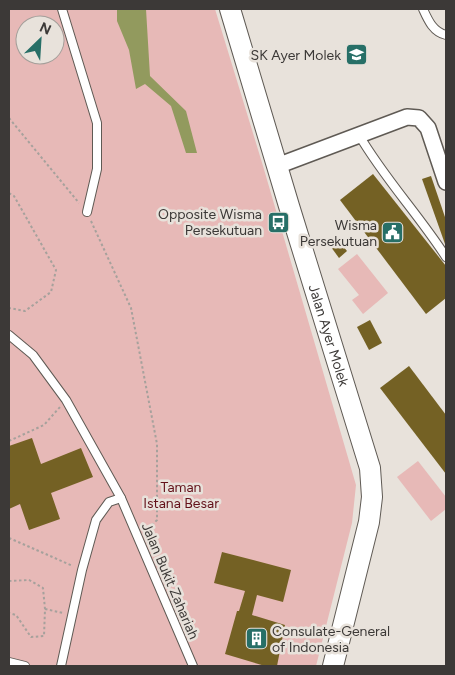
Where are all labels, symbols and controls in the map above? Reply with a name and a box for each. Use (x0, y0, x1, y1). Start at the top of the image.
north arrow (15, 15, 65, 65)
text: N (37, 19, 54, 39)
school or university icon: SK Ayer Molek (345, 43, 369, 67)
place label: SK Ayer Molek (251, 47, 341, 64)
place label: Opposite Wisma Persekutuan (158, 206, 262, 239)
bus stop icon: Opposite Wisma Persekutuan (266, 210, 290, 234)
place label: Wisma Persekutuan (300, 217, 377, 250)
public building icon: Wisma Persekutuan (381, 221, 405, 245)
street label: Jalan Ayer Molek (305, 282, 353, 389)
park label: Taman Istana Besar (143, 479, 219, 512)
street label: Jalan Bukit Zahariah (138, 520, 202, 642)
place label: Consulate-General of Indonesia (272, 623, 390, 656)
building icon: Consulate-General of Indonesia (244, 627, 268, 651)

